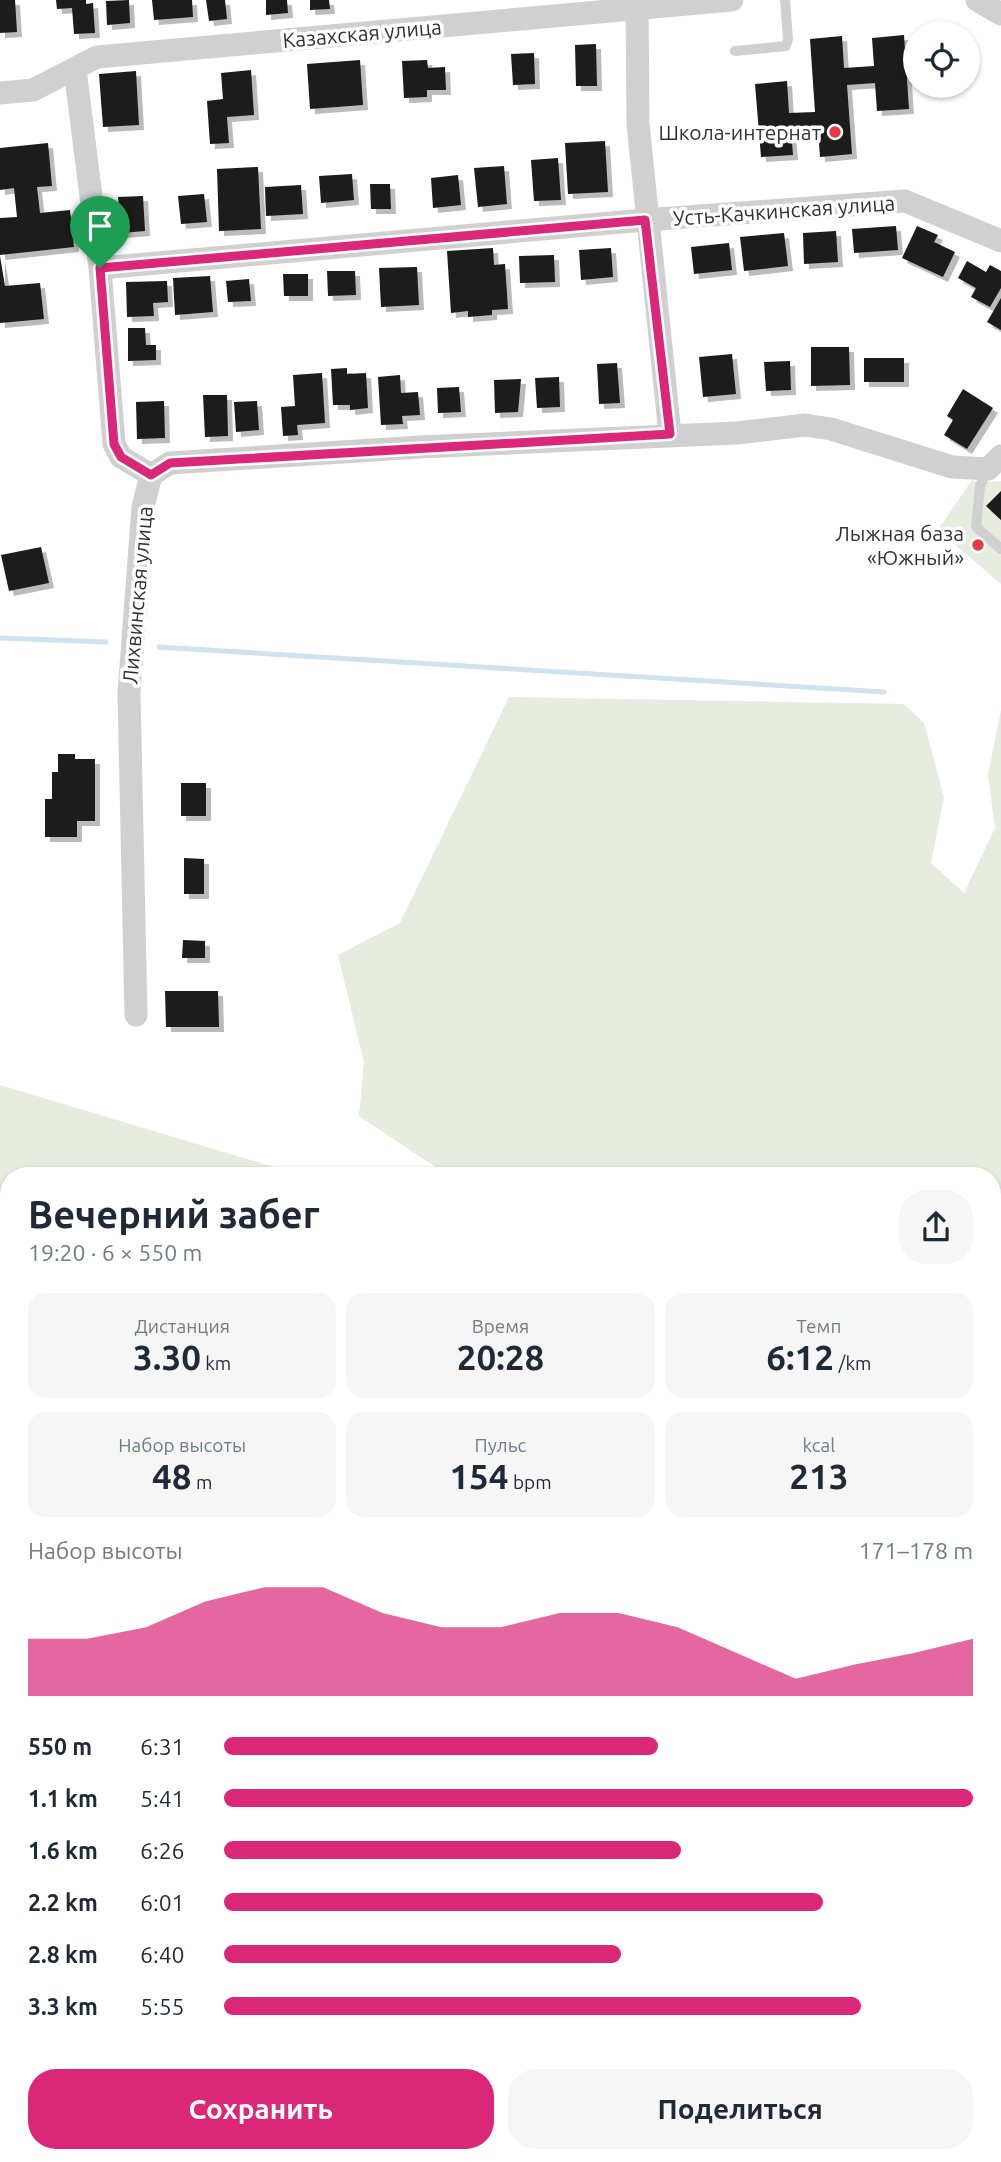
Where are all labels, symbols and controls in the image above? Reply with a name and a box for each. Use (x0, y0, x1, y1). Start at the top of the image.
street label: Казахская улица (281, 14, 443, 52)
map controls (903, 21, 980, 98)
button: locate (903, 21, 980, 98)
place label: Школа-интернат (658, 120, 822, 144)
marker: Школа-интернат (827, 124, 843, 140)
street label: Усть-Качкинская улица (672, 190, 896, 230)
pin (70, 196, 130, 268)
icon: arrive (81, 207, 119, 245)
street label: Лихвинская улица (117, 505, 157, 685)
place label: Лыжная база «Южный» (835, 521, 964, 569)
marker: Лыжная база «Южный» (970, 537, 986, 553)
button: share (899, 1190, 973, 1264)
text: Вечерний забег (28, 1193, 320, 1235)
text: 19:20 · 6 × 550 m (28, 1240, 202, 1265)
text: Дистанция (134, 1315, 230, 1337)
text: Время (472, 1315, 529, 1337)
text: Темп (796, 1315, 841, 1337)
text: 3.30 (133, 1337, 201, 1377)
text: 20:28 (457, 1337, 544, 1377)
text: 6:12 (766, 1337, 834, 1377)
text: km (201, 1352, 231, 1374)
text: /km (834, 1352, 871, 1374)
text: Набор высоты (118, 1434, 246, 1456)
text: Пульс (475, 1434, 526, 1456)
text: kcal (802, 1434, 835, 1456)
text: 48 (152, 1456, 192, 1496)
text: 154 (449, 1456, 509, 1496)
text: 213 (789, 1456, 848, 1496)
text: m (192, 1471, 212, 1493)
text: bpm (509, 1471, 552, 1493)
text: Набор высоты (28, 1538, 183, 1563)
text: 171–178 m (859, 1538, 973, 1563)
text: 550 m (28, 1734, 92, 1759)
text: 6:31 (140, 1734, 185, 1759)
text: 1.1 km (28, 1786, 98, 1811)
text: 5:41 (140, 1786, 185, 1811)
text: 1.6 km (28, 1838, 98, 1863)
text: 6:26 (140, 1838, 185, 1863)
text: 2.2 km (28, 1890, 98, 1915)
text: 6:01 (140, 1890, 185, 1915)
text: 2.8 km (28, 1942, 98, 1967)
text: 6:40 (140, 1942, 185, 1967)
text: 3.3 km (28, 1994, 98, 2019)
text: 5:55 (140, 1994, 185, 2019)
button: Сохранить (28, 2069, 494, 2149)
button: Поделиться (508, 2069, 973, 2149)

